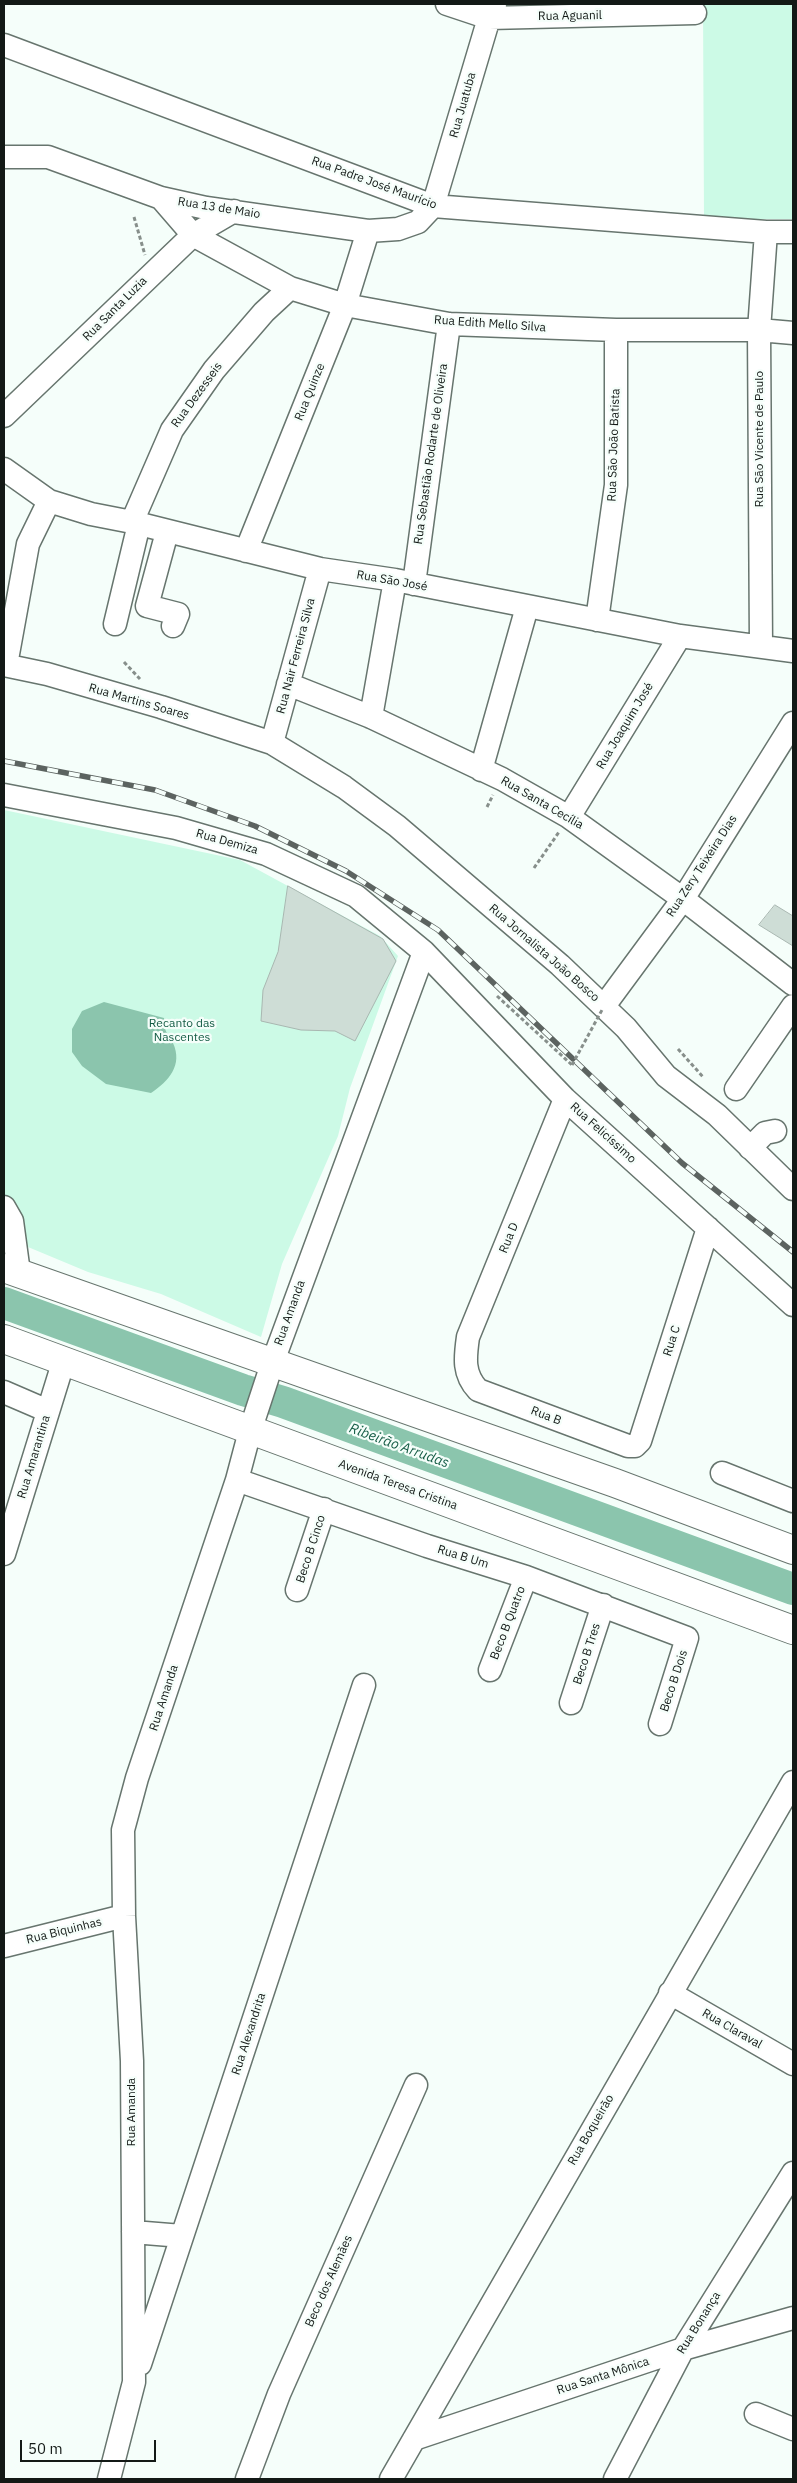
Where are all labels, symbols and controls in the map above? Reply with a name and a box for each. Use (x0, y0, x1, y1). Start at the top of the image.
street label: Rua Aguanil (538, 8, 602, 24)
street label: Rua Juatuba (447, 71, 479, 139)
street label: Rua Padre José Maurício (309, 154, 439, 212)
street label: Rua 13 de Maio (177, 194, 261, 222)
street label: Rua Santa Luzia (80, 274, 150, 344)
street label: Rua Edith Mello Silva (434, 313, 546, 335)
street label: Rua Dezesseis (168, 359, 226, 431)
street label: Rua Quinze (292, 361, 328, 423)
street label: Rua Sebastião Rodarte de Oliveira (411, 363, 451, 545)
street label: Rua São Vicente de Paulo (753, 371, 767, 507)
street label: Rua São João Batista (605, 388, 623, 502)
street label: Rua São José (355, 568, 429, 594)
street label: Rua Nair Ferreira Silva (274, 597, 318, 715)
street label: Rua Joaquim José (594, 680, 656, 772)
street label: Rua Martins Soares (87, 681, 191, 723)
street label: Rua Santa Cecília (498, 773, 586, 833)
street label: Rua Zery Teixeira Dias (664, 812, 740, 920)
street label: Rua Demiza (194, 826, 260, 858)
street label: Rua Jornalista João Bosco (486, 901, 602, 1005)
park label: Recanto das Nascentes (149, 1017, 215, 1045)
street label: Rua Felicíssimo (567, 1100, 639, 1166)
street label: Rua D (496, 1221, 522, 1255)
street label: Rua Amanda (272, 1278, 308, 1348)
street label: Rua C (660, 1324, 684, 1358)
street label: Rua B (529, 1404, 563, 1428)
street label: Rua Amarantina (14, 1414, 54, 1500)
water label: Ribeirão Arrudas (347, 1420, 451, 1472)
street label: Avenida Teresa Cristina (337, 1457, 459, 1513)
street label: Beco B Cinco (293, 1513, 329, 1585)
street label: Rua B Um (436, 1542, 490, 1572)
street label: Beco B Quatro (487, 1584, 529, 1662)
street label: Beco B Tres (570, 1621, 604, 1687)
street label: Beco B Dois (657, 1648, 691, 1714)
street label: Rua Amanda (147, 1663, 181, 1733)
street label: Rua Biquinhas (25, 1915, 103, 1947)
street label: Rua Alexandrita (229, 1991, 269, 2077)
street label: Rua Claraval (699, 2006, 765, 2052)
street label: Rua Amanda (125, 2078, 139, 2146)
street label: Rua Boqueirão (565, 2092, 617, 2168)
street label: Beco dos Alemães (302, 2233, 356, 2329)
street label: Rua Bonança (674, 2289, 724, 2357)
street label: Rua Santa Mônica (555, 2354, 651, 2398)
scale bar (22, 2430, 159, 2462)
text: 50 m (28, 2439, 63, 2458)

